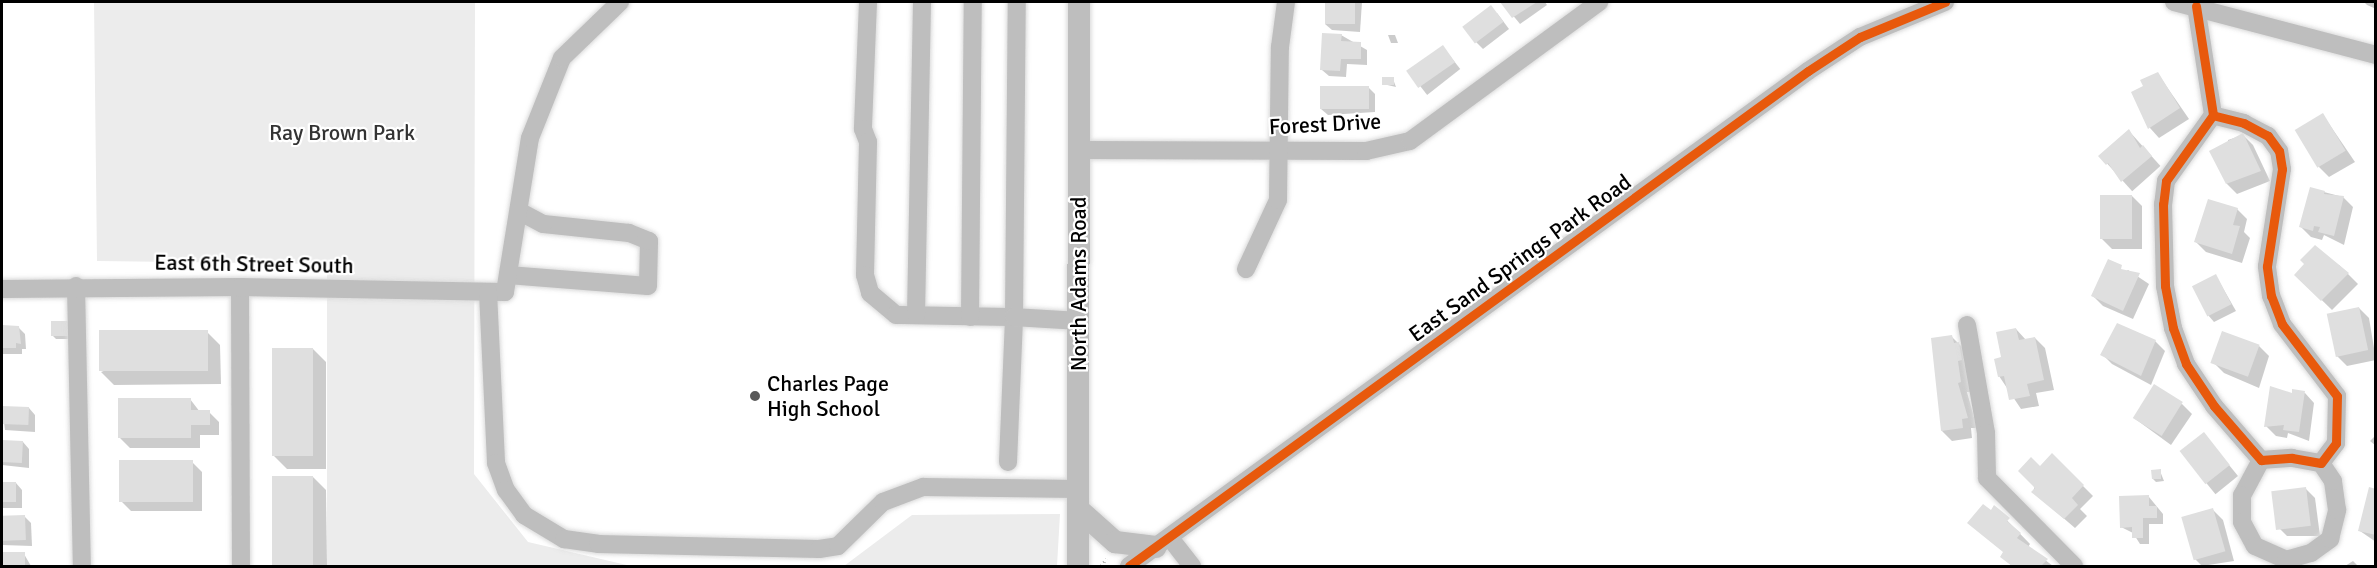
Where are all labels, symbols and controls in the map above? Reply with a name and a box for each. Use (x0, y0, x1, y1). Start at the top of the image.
street label: Forest Drive (1268, 108, 1382, 140)
park label: Ray Brown Park (269, 120, 415, 146)
street label: East Sand Springs Park Road (1404, 169, 1636, 347)
street label: North Adams Road (1066, 197, 1092, 371)
street label: East 6th Street South (154, 249, 354, 279)
place label: Charles Page High School (767, 370, 889, 422)
marker: Charles Page High School (748, 389, 762, 403)

